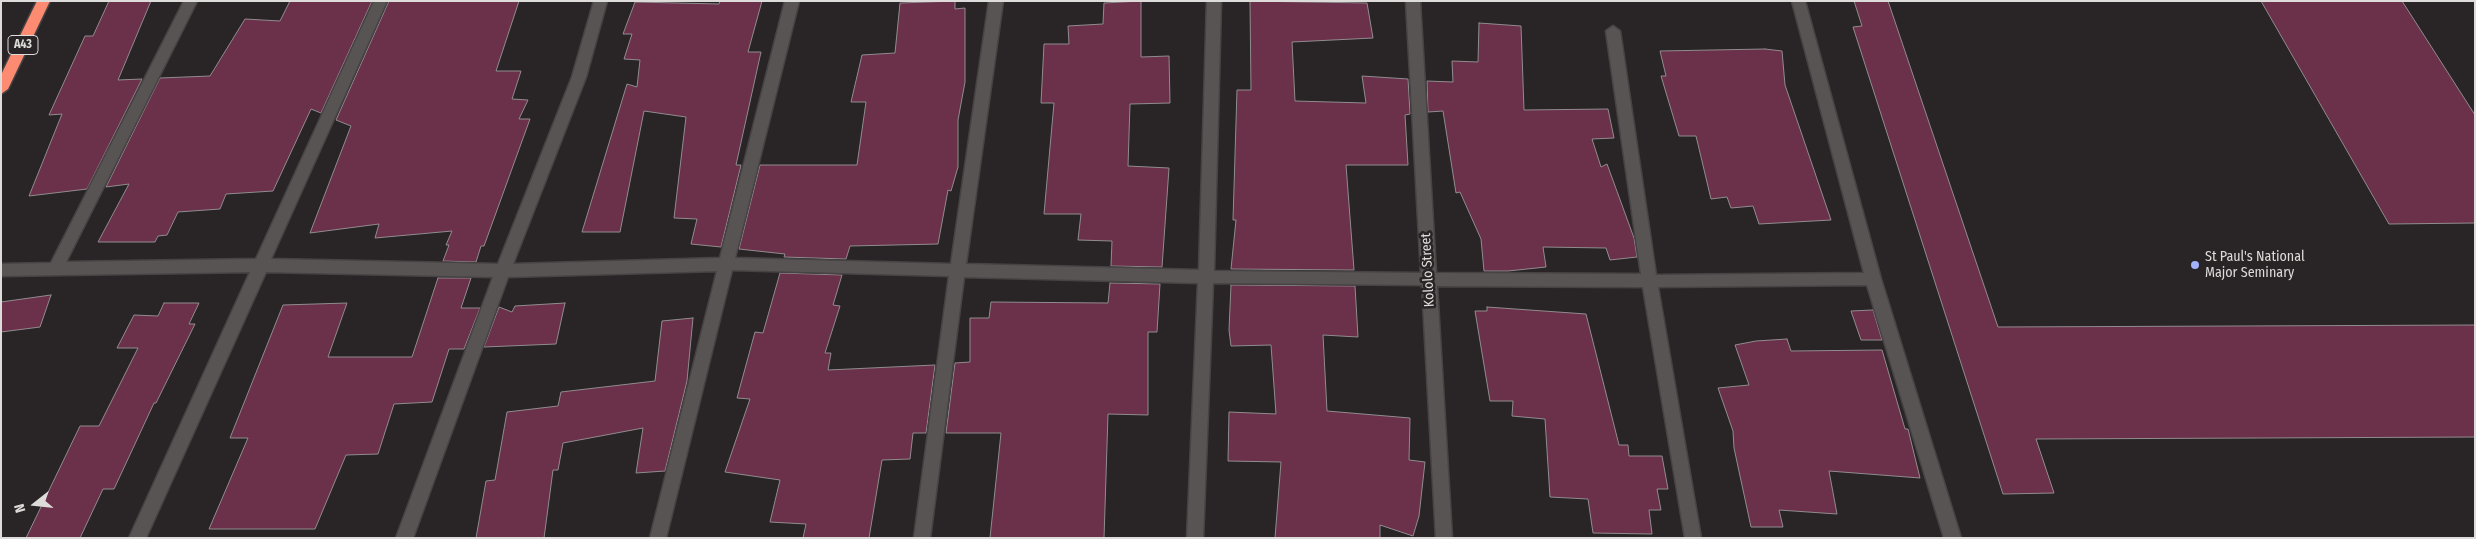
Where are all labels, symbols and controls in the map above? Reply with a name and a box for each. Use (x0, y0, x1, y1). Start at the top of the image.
road number: A43 (8, 36, 38, 54)
street label: Kololo Street (1418, 232, 1438, 308)
place label: St Paul's National Major Seminary (2205, 249, 2305, 282)
marker: St Paul's National Major Seminary (2189, 259, 2201, 271)
north arrow (10, 479, 60, 529)
text: N (11, 502, 29, 515)

